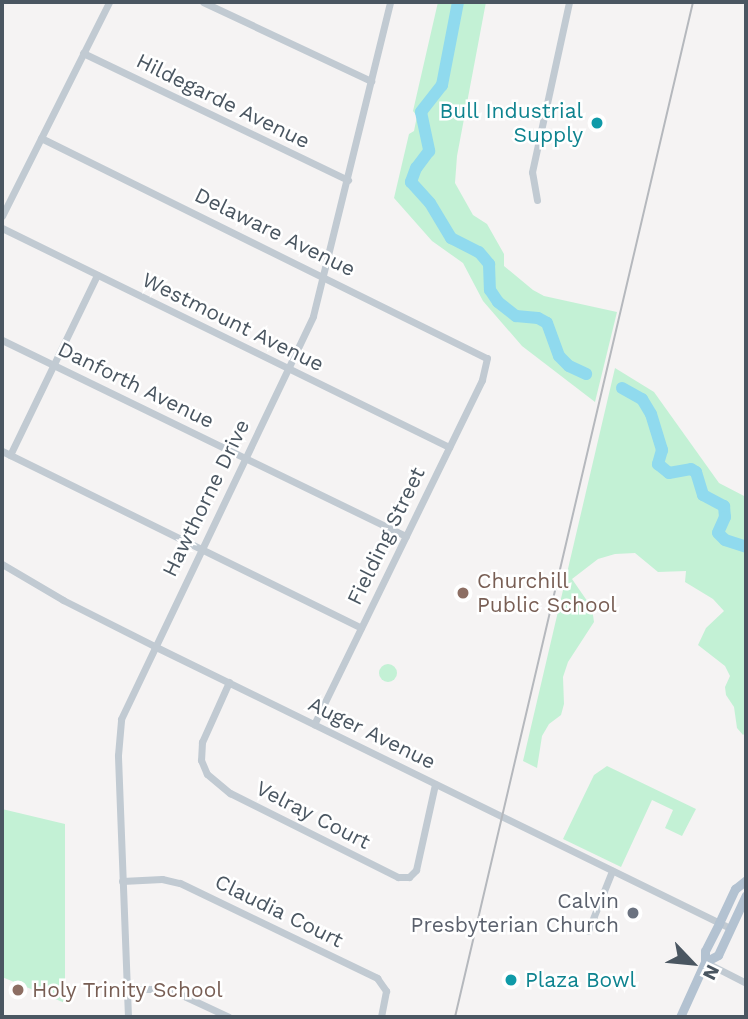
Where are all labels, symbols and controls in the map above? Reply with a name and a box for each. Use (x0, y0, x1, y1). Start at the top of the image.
street label: Hildegarde Avenue (132, 48, 314, 154)
place label: Bull Industrial Supply (439, 98, 583, 148)
marker: Bull Industrial Supply (589, 115, 605, 131)
street label: Delaware Avenue (190, 182, 360, 282)
street label: Westmount Avenue (138, 267, 328, 377)
street label: Danforth Avenue (53, 336, 219, 434)
street label: Hawthorne Drive (157, 415, 255, 581)
street label: Fielding Street (342, 463, 430, 609)
place label: Churchill Public School (477, 568, 617, 618)
marker: Churchill Public School (455, 585, 471, 601)
street label: Auger Avenue (304, 691, 440, 775)
street label: Velray Court (251, 775, 375, 855)
street label: Claudia Court (210, 869, 348, 953)
place label: Calvin Presbyterian Church (411, 888, 619, 938)
marker: Calvin Presbyterian Church (625, 905, 641, 921)
north arrow (657, 928, 727, 998)
text: N (698, 961, 725, 984)
place label: Plaza Bowl (525, 967, 636, 993)
marker: Plaza Bowl (503, 972, 519, 988)
place label: Holy Trinity School (32, 977, 224, 1003)
marker: Holy Trinity School (10, 982, 26, 998)

